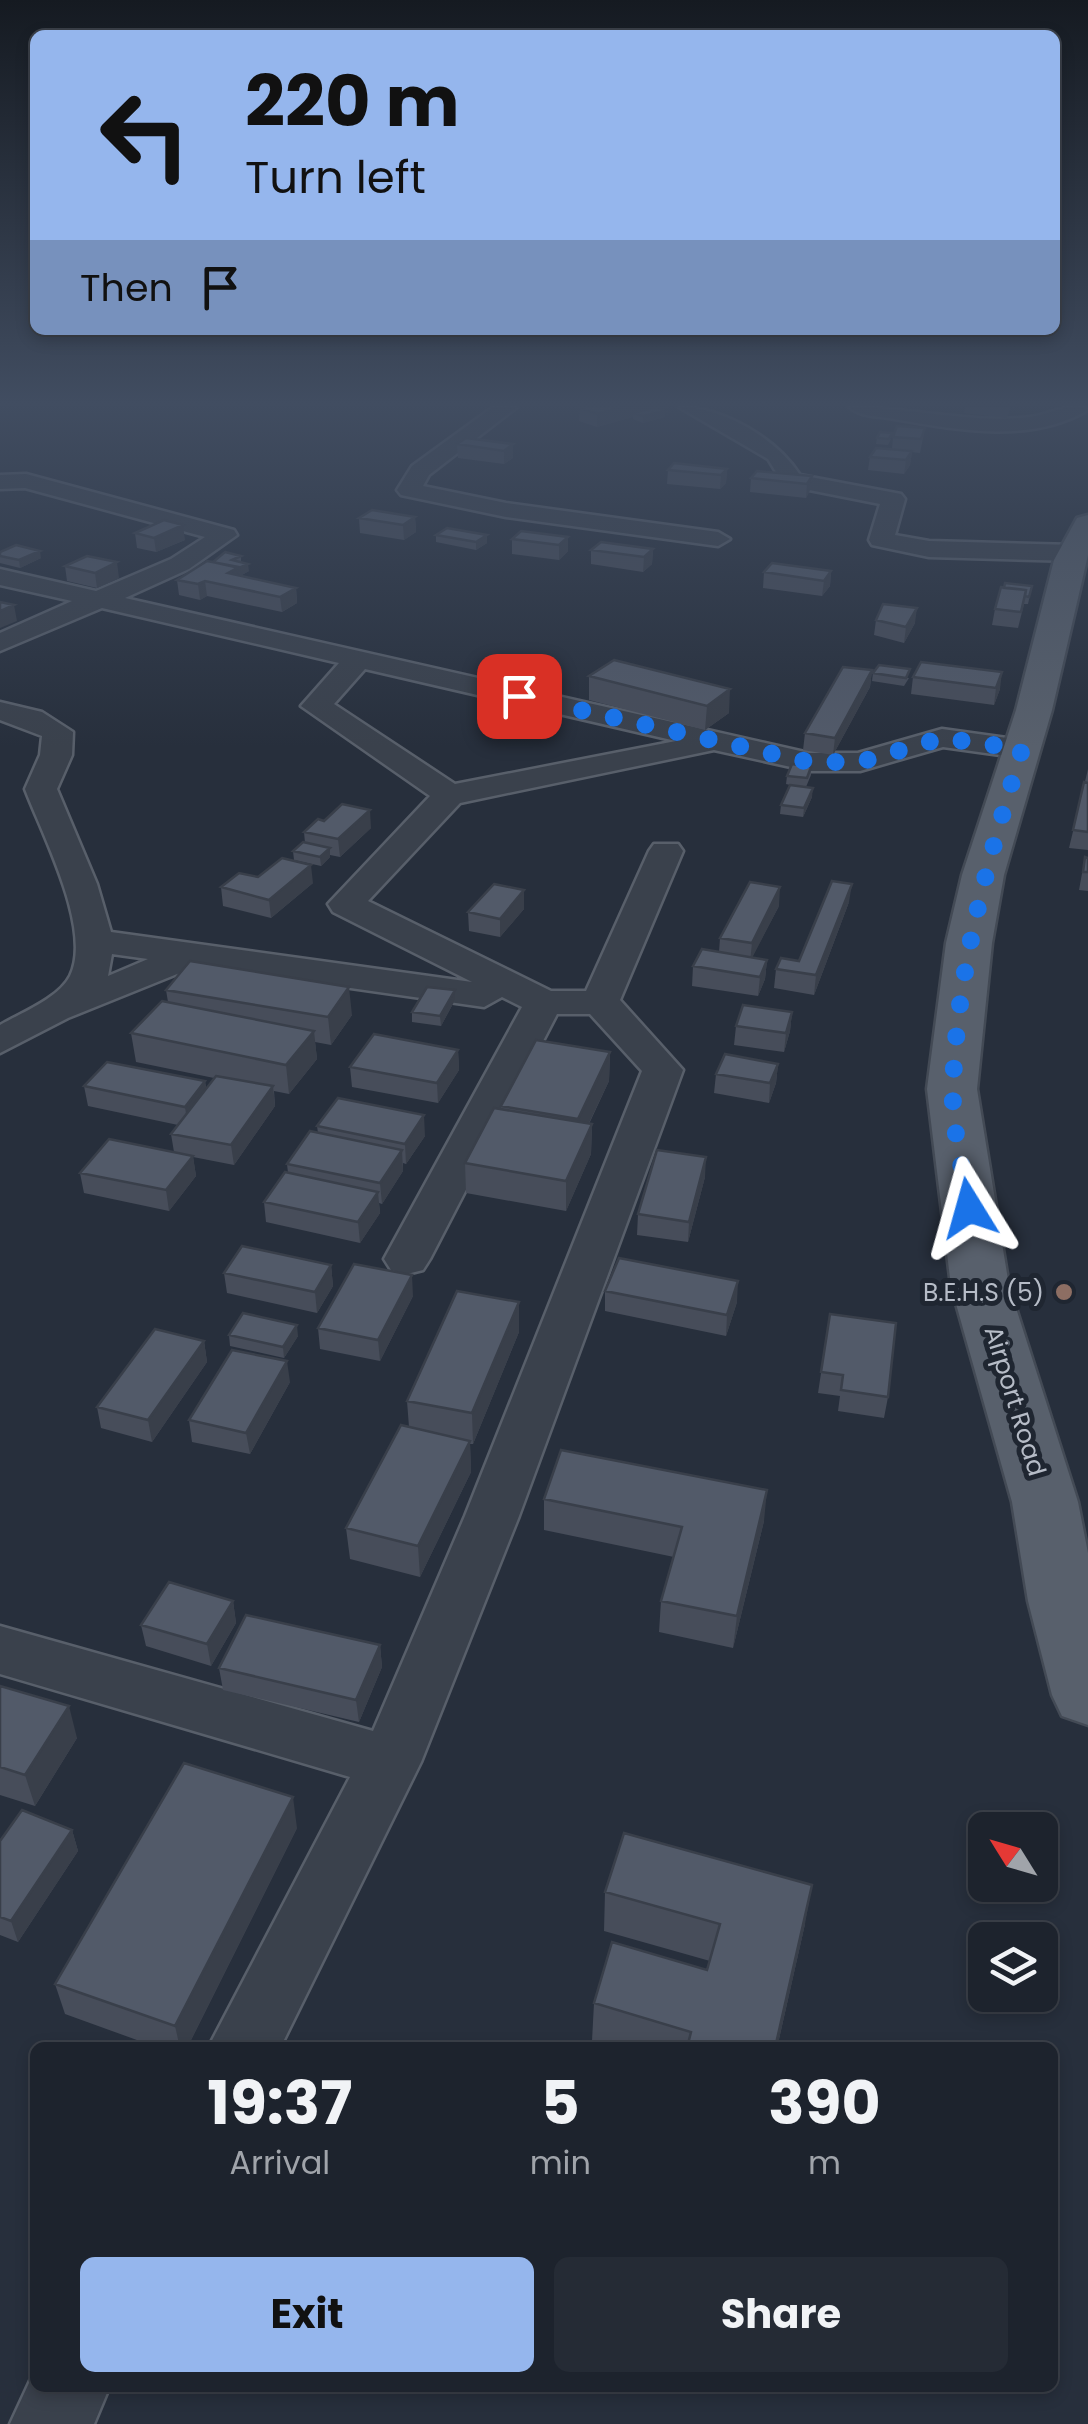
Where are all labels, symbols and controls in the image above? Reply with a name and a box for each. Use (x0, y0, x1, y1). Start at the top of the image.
text: 220 m (245, 52, 460, 151)
icon: left (80, 70, 210, 200)
text: Turn left (245, 146, 426, 209)
icon: arrive (193, 260, 248, 315)
text: Then (80, 261, 173, 314)
pin (477, 654, 562, 739)
icon: arrive (492, 669, 547, 724)
position arrow (917, 1156, 1021, 1260)
place label: B.E.H.S (5) (923, 1275, 1044, 1310)
marker: B.E.H.S (5) (1053, 1281, 1075, 1303)
street label: Airport Road (976, 1322, 1054, 1480)
north arrow (968, 1812, 1058, 1902)
map controls (968, 1812, 1058, 2012)
button: layers (968, 1922, 1058, 2012)
text: 19:37 (207, 2061, 352, 2145)
text: 5 (541, 2061, 580, 2145)
text: 390 (768, 2061, 881, 2145)
text: Arrival (229, 2140, 330, 2185)
text: min (530, 2140, 591, 2185)
text: m (808, 2140, 841, 2185)
button: Exit (80, 2257, 534, 2372)
button: Share (554, 2257, 1008, 2372)

